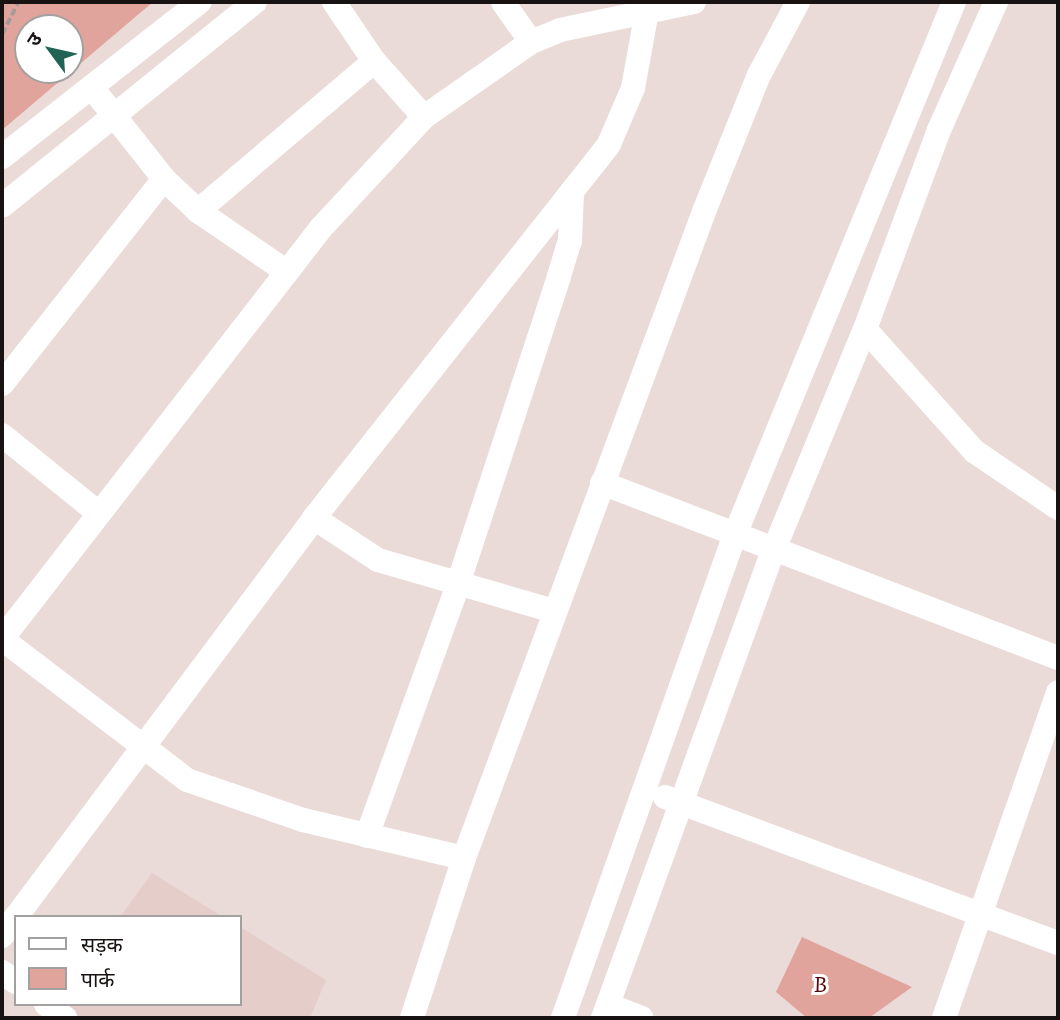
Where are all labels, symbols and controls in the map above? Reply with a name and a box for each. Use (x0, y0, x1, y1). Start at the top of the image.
north arrow (14, 14, 84, 84)
text: उ (18, 26, 48, 51)
legend (14, 915, 242, 1006)
text: सड़क (81, 927, 123, 958)
text: पार्क (81, 962, 115, 993)
park label: B (814, 970, 826, 996)

